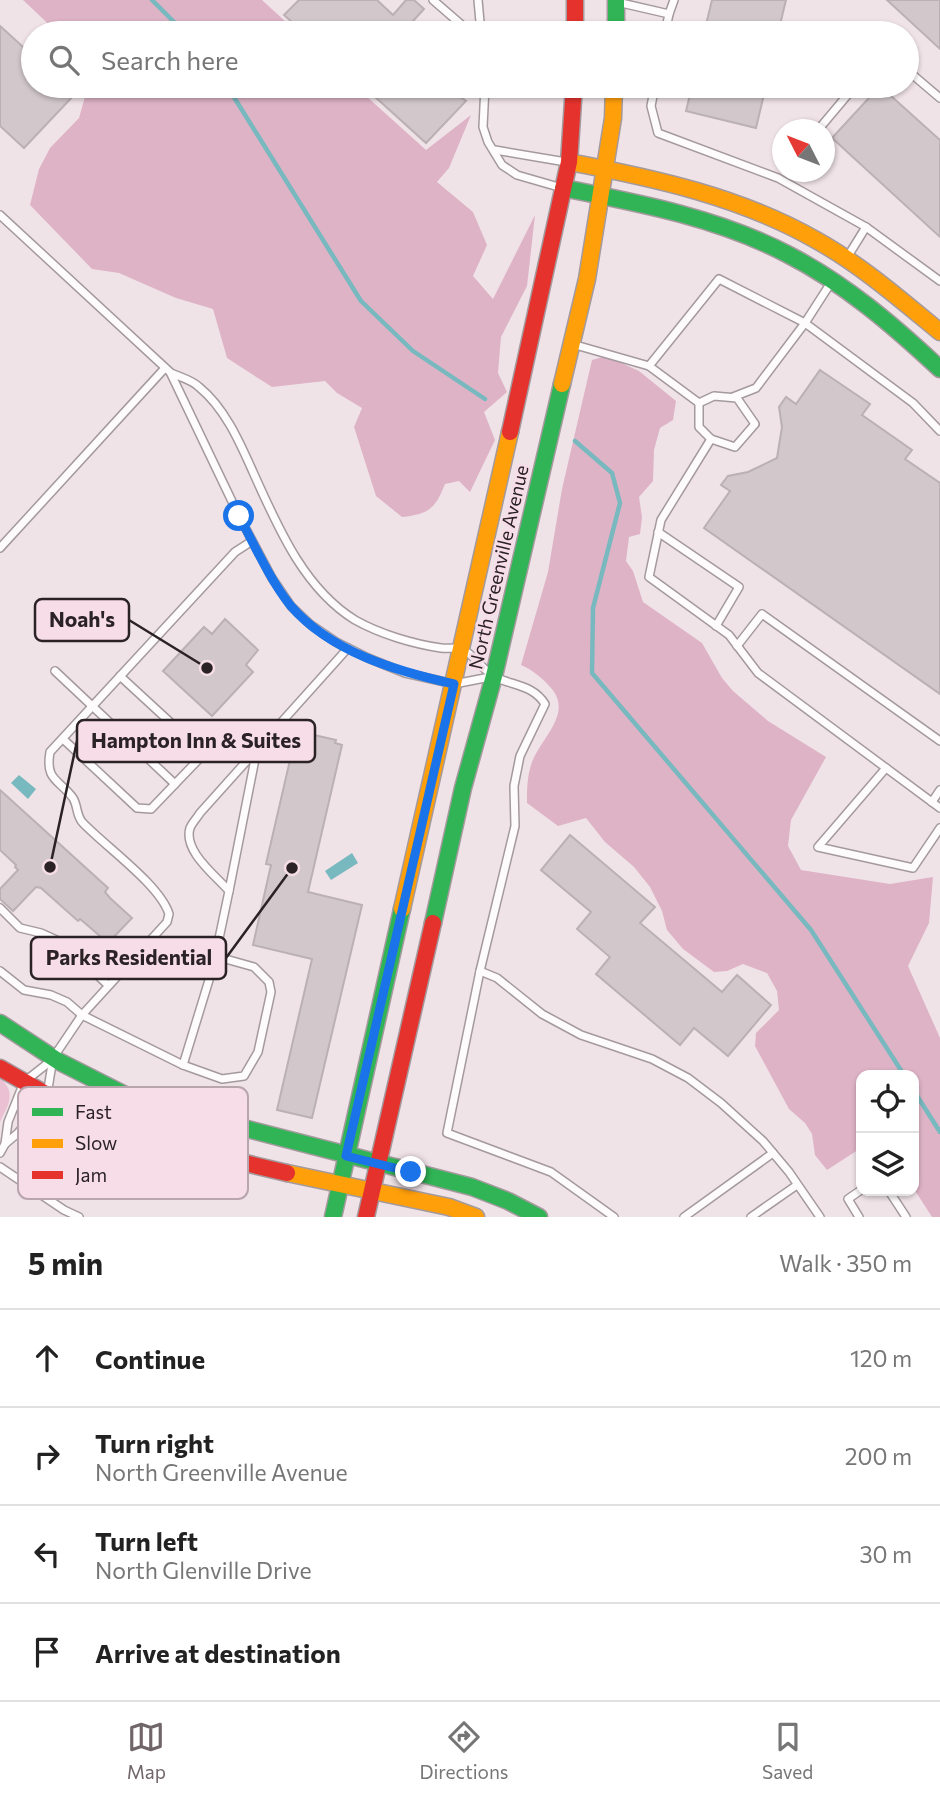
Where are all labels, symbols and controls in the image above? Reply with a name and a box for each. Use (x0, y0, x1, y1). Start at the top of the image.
search box (21, 21, 919, 98)
icon: search (45, 41, 83, 79)
text: Search here (101, 44, 239, 75)
north arrow (772, 119, 835, 182)
street label: North Greenville Avenue (463, 463, 533, 671)
route start (223, 500, 254, 531)
callout: Noah's (35, 599, 129, 641)
text: Noah's (49, 606, 115, 631)
callout: Hampton Inn & Suites (77, 720, 315, 762)
text: Hampton Inn & Suites (91, 727, 301, 752)
callout: Parks Residential (31, 937, 226, 979)
text: Parks Residential (46, 944, 212, 969)
map controls (856, 1070, 919, 1196)
button: locate (856, 1070, 919, 1133)
legend (18, 1087, 248, 1199)
text: Fast (75, 1100, 112, 1123)
text: Slow (75, 1131, 117, 1154)
button: layers (856, 1133, 919, 1196)
route end (395, 1156, 426, 1187)
text: Jam (75, 1163, 107, 1186)
text: 5 min (28, 1244, 103, 1281)
text: Walk · 350 m (779, 1249, 912, 1277)
icon: ahead (28, 1339, 66, 1377)
text: Continue (95, 1343, 205, 1374)
text: 120 m (850, 1344, 912, 1372)
text: Turn right (95, 1427, 214, 1458)
icon: right (28, 1437, 66, 1475)
text: 200 m (845, 1442, 912, 1470)
text: North Greenville Avenue (95, 1458, 348, 1486)
text: Turn left (95, 1525, 198, 1556)
icon: left (28, 1535, 66, 1573)
text: 30 m (859, 1540, 912, 1568)
text: North Glenville Drive (95, 1556, 312, 1584)
icon: arrive (28, 1633, 66, 1671)
text: Arrive at destination (95, 1637, 341, 1668)
tab: Map (127, 1718, 166, 1783)
tab: Directions (419, 1718, 509, 1783)
tab: Saved (762, 1718, 813, 1783)

